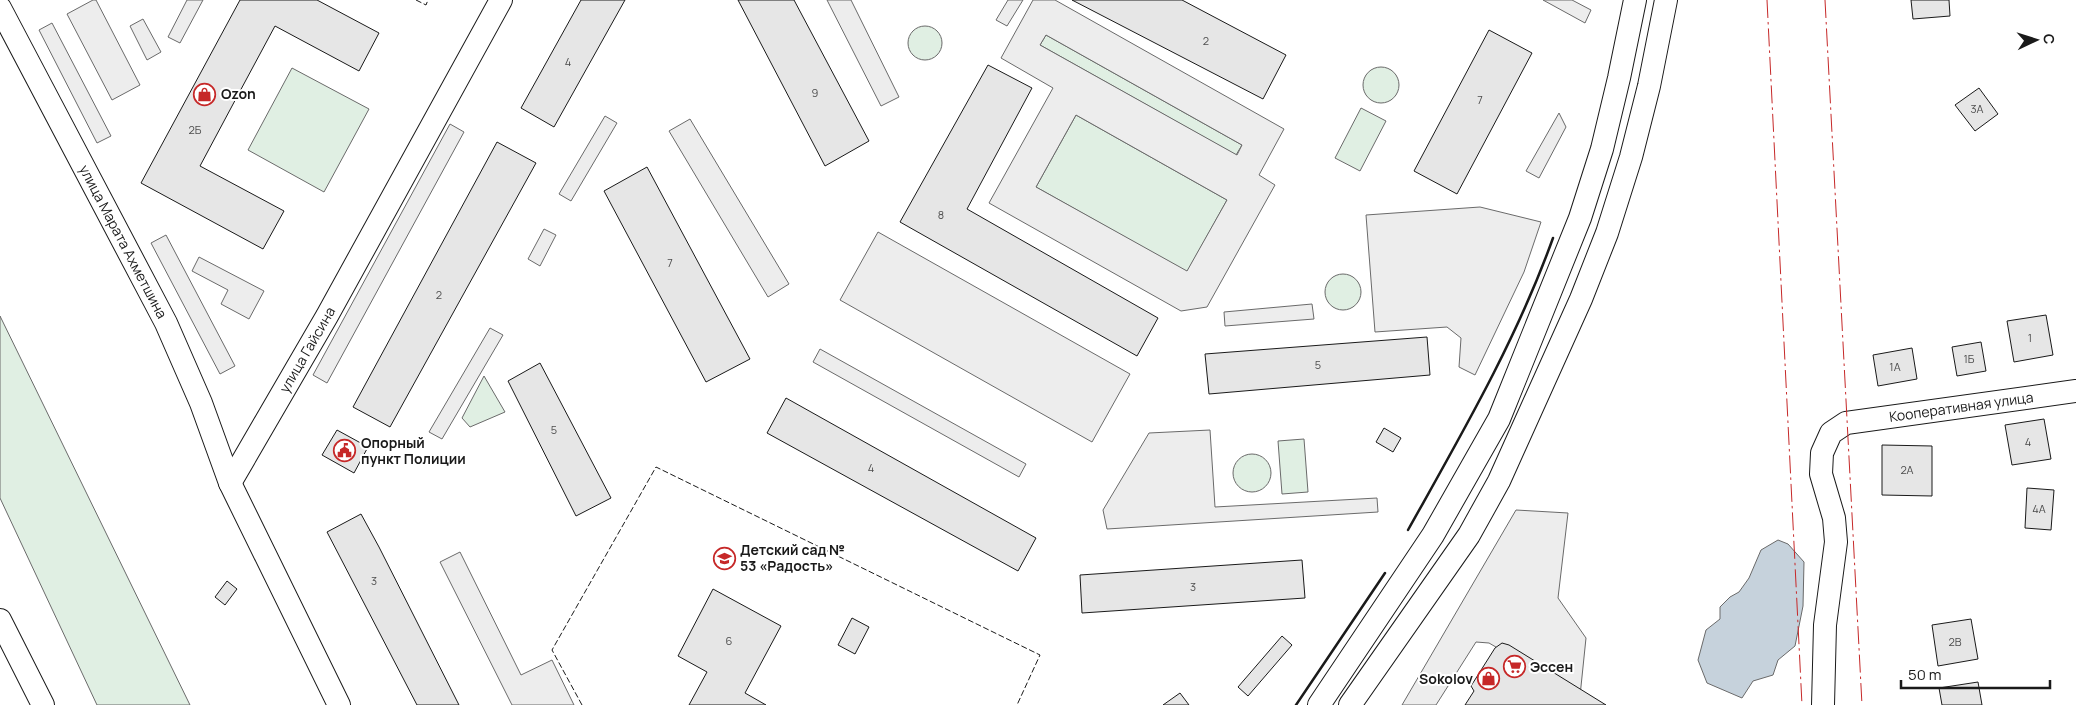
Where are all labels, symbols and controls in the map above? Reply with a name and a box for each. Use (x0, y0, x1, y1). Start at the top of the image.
north arrow (2011, 15, 2061, 65)
house number: 2 (1203, 33, 1209, 48)
text: С (2040, 33, 2059, 45)
house number: 4 (565, 54, 571, 69)
shop icon: Ozon (193, 82, 217, 106)
place label: Ozon (221, 84, 256, 103)
house number: 9 (812, 85, 819, 100)
house number: 7 (1477, 92, 1483, 107)
house number: 3А (1970, 101, 1984, 116)
house number: 2Б (189, 122, 202, 137)
street label: улица Марата Ахметшина (75, 161, 172, 321)
house number: 8 (938, 207, 944, 222)
house number: 7 (667, 255, 673, 270)
house number: 2 (436, 287, 442, 302)
street label: улица Гайсина (274, 303, 339, 396)
house number: 1 (2028, 330, 2032, 345)
house number: 1Б (1964, 351, 1975, 366)
house number: 5 (1315, 357, 1321, 372)
house number: 1А (1889, 359, 1901, 374)
street label: Кооперативная улица (1888, 387, 2034, 426)
house number: 5 (551, 422, 557, 437)
place label: Опорный пункт Полиции (361, 433, 466, 468)
house number: 4 (2025, 434, 2031, 449)
public building icon: Опорный пункт Полиции (333, 439, 357, 463)
house number: 4 (868, 460, 874, 475)
house number: 2А (1900, 462, 1914, 477)
house number: 4А (2032, 501, 2046, 516)
place label: Детский сад № 53 «Радость» (740, 540, 845, 575)
school or university icon: Детский сад № 53 «Радость» (712, 546, 736, 570)
house number: 3 (371, 573, 377, 588)
house number: 3 (1190, 579, 1196, 594)
house number: 6 (726, 633, 733, 648)
house number: 2В (1948, 634, 1962, 649)
supermarket icon: Эссен (1502, 655, 1526, 679)
place label: Эссен (1530, 657, 1573, 676)
scale bar (1901, 658, 2050, 690)
text: 50 m (1908, 664, 1942, 685)
shop icon: Sokolov (1477, 667, 1501, 691)
place label: Sokolov (1419, 669, 1473, 688)

